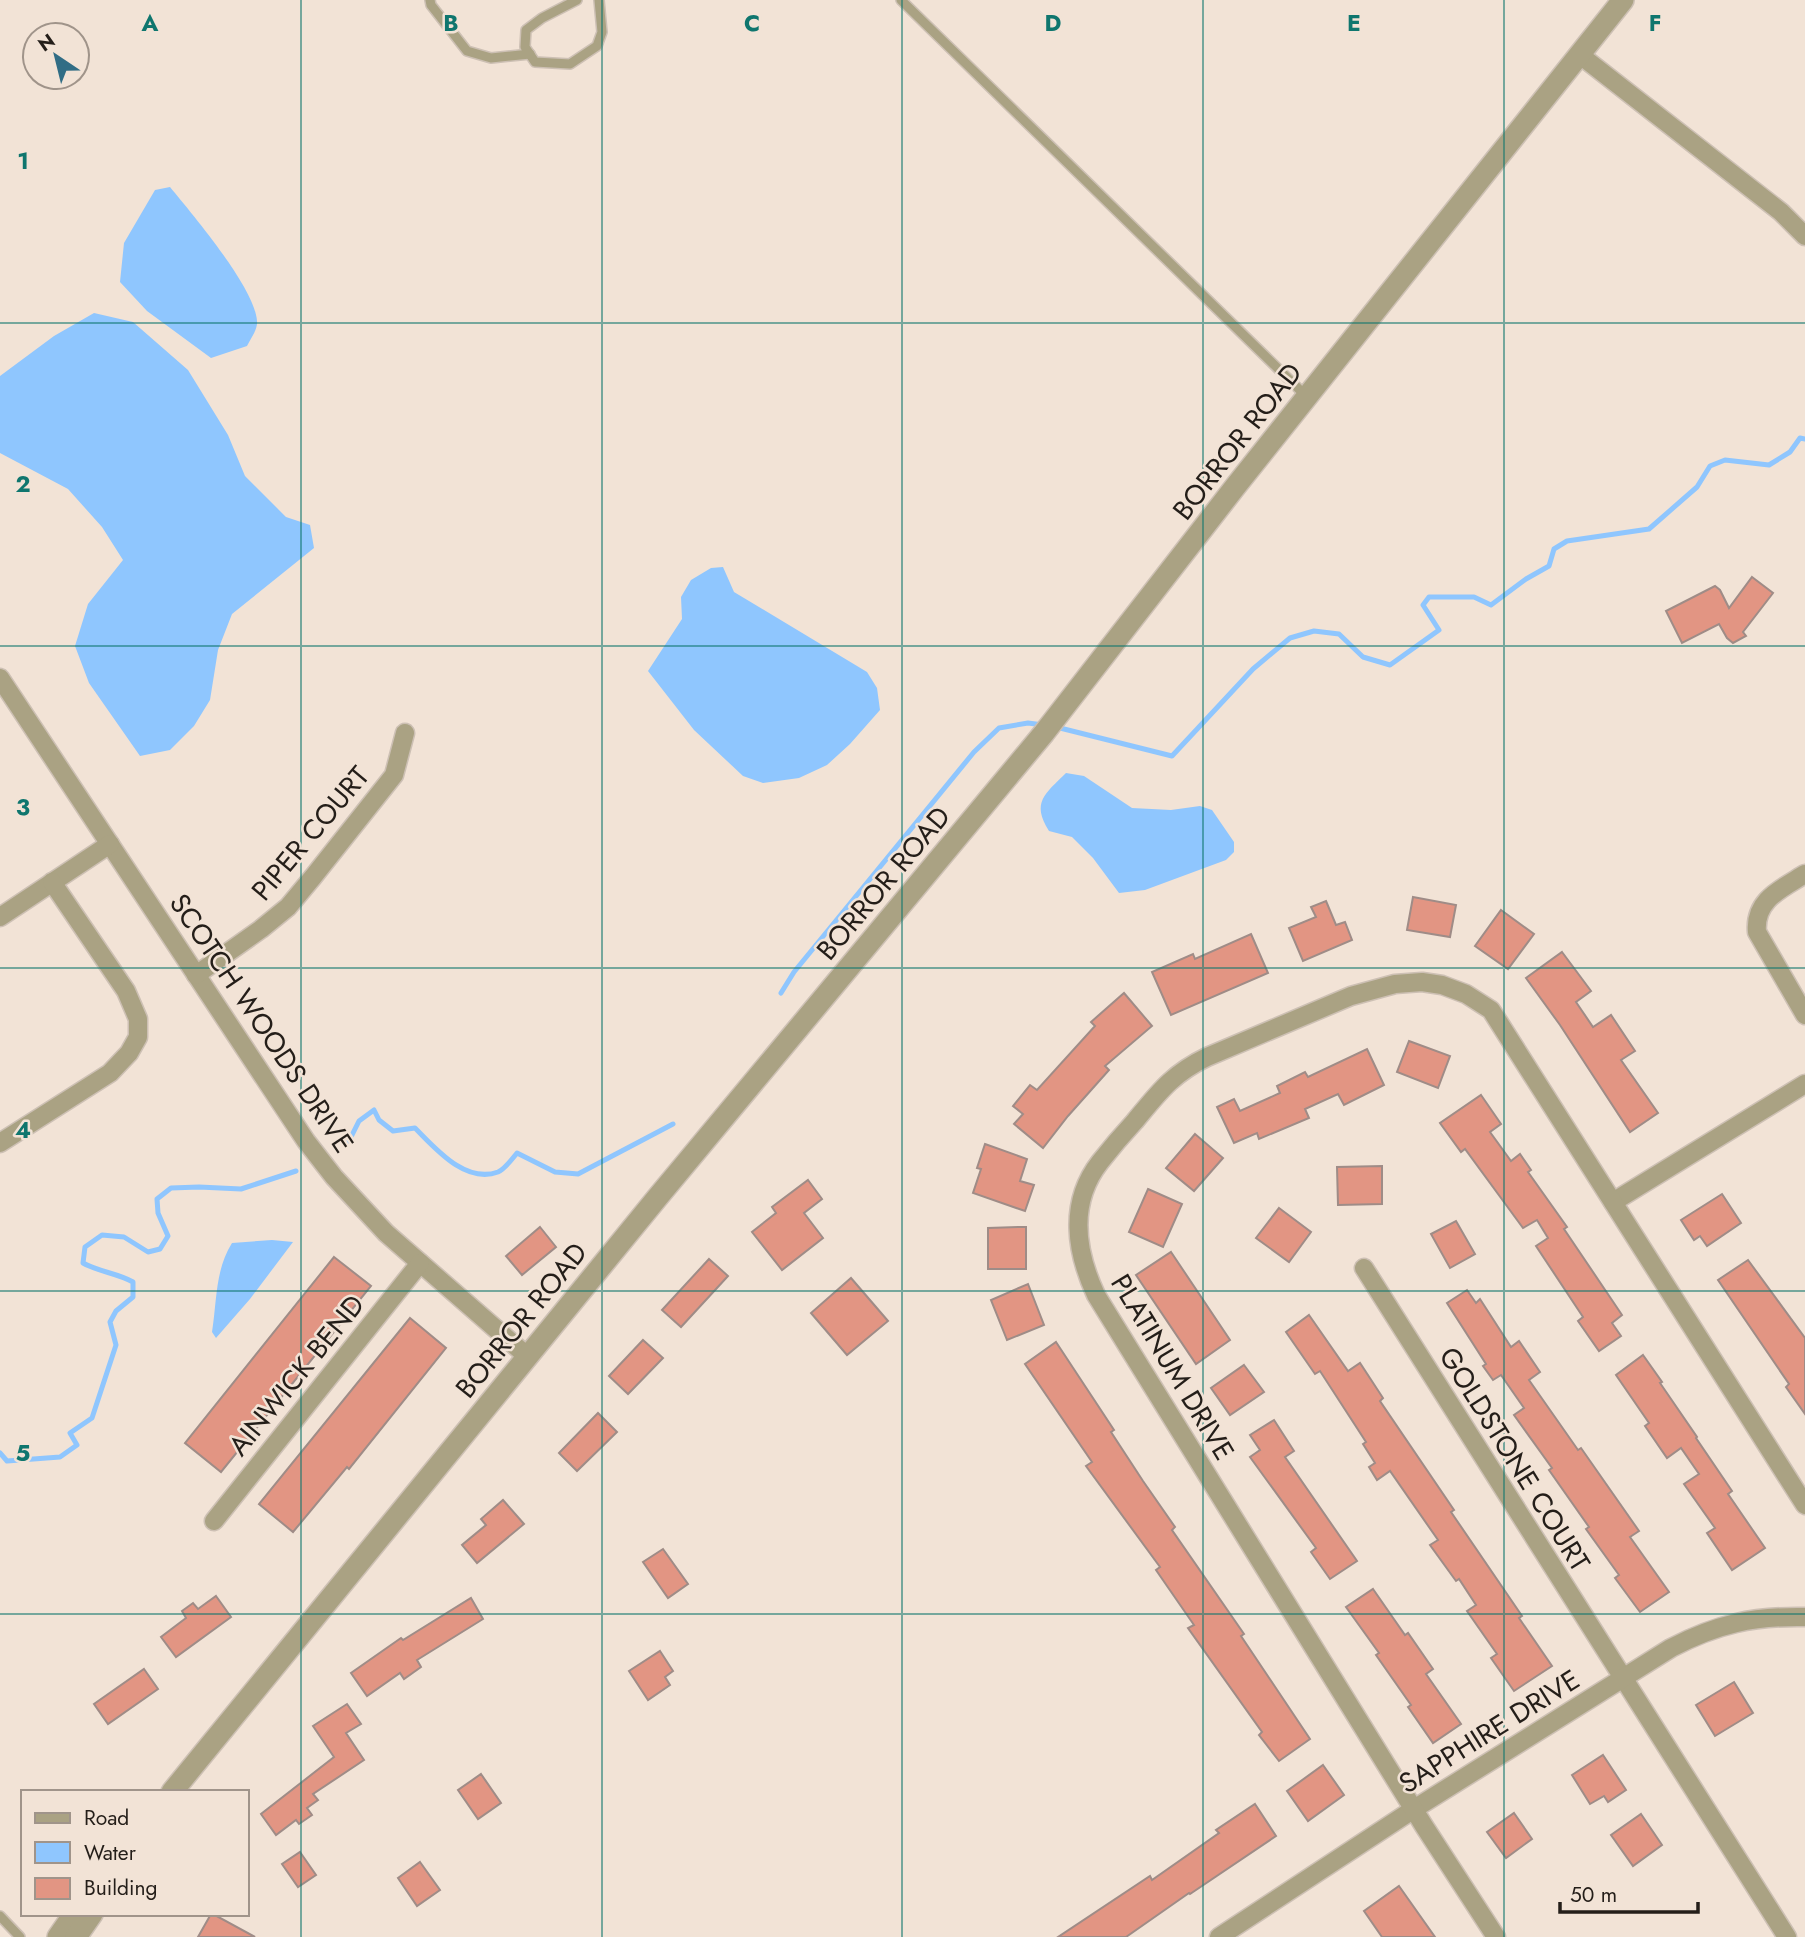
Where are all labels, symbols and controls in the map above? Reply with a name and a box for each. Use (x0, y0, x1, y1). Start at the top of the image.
text: A (141, 6, 159, 40)
text: B (443, 6, 459, 40)
text: C (744, 6, 760, 40)
text: D (1045, 6, 1062, 40)
text: E (1347, 6, 1361, 40)
text: F (1649, 6, 1661, 40)
north arrow (21, 21, 91, 91)
text: N (33, 27, 60, 58)
text: 1 (17, 144, 29, 178)
street label: BORROR ROAD (1163, 354, 1312, 529)
text: 2 (15, 467, 31, 501)
street label: PIPER COURT (242, 757, 379, 910)
text: 3 (16, 790, 30, 824)
street label: BORROR ROAD (807, 797, 960, 969)
street label: SCOTCH WOODS DRIVE (159, 885, 364, 1161)
text: 4 (15, 1113, 31, 1147)
street label: BORROR ROAD (446, 1234, 597, 1407)
street label: PLATINUM DRIVE (1101, 1266, 1244, 1468)
street label: AINWICK BEND (219, 1286, 374, 1465)
street label: GOLDSTONE COURT (1429, 1339, 1600, 1579)
text: 5 (16, 1436, 30, 1470)
street label: SAPPHIRE DRIVE (1391, 1659, 1588, 1803)
legend (21, 1790, 248, 1916)
text: Road (84, 1803, 129, 1833)
text: Water (84, 1838, 137, 1868)
scale bar (1560, 1870, 1698, 1914)
text: Building (84, 1873, 157, 1903)
text: 50 m (1570, 1880, 1617, 1910)

